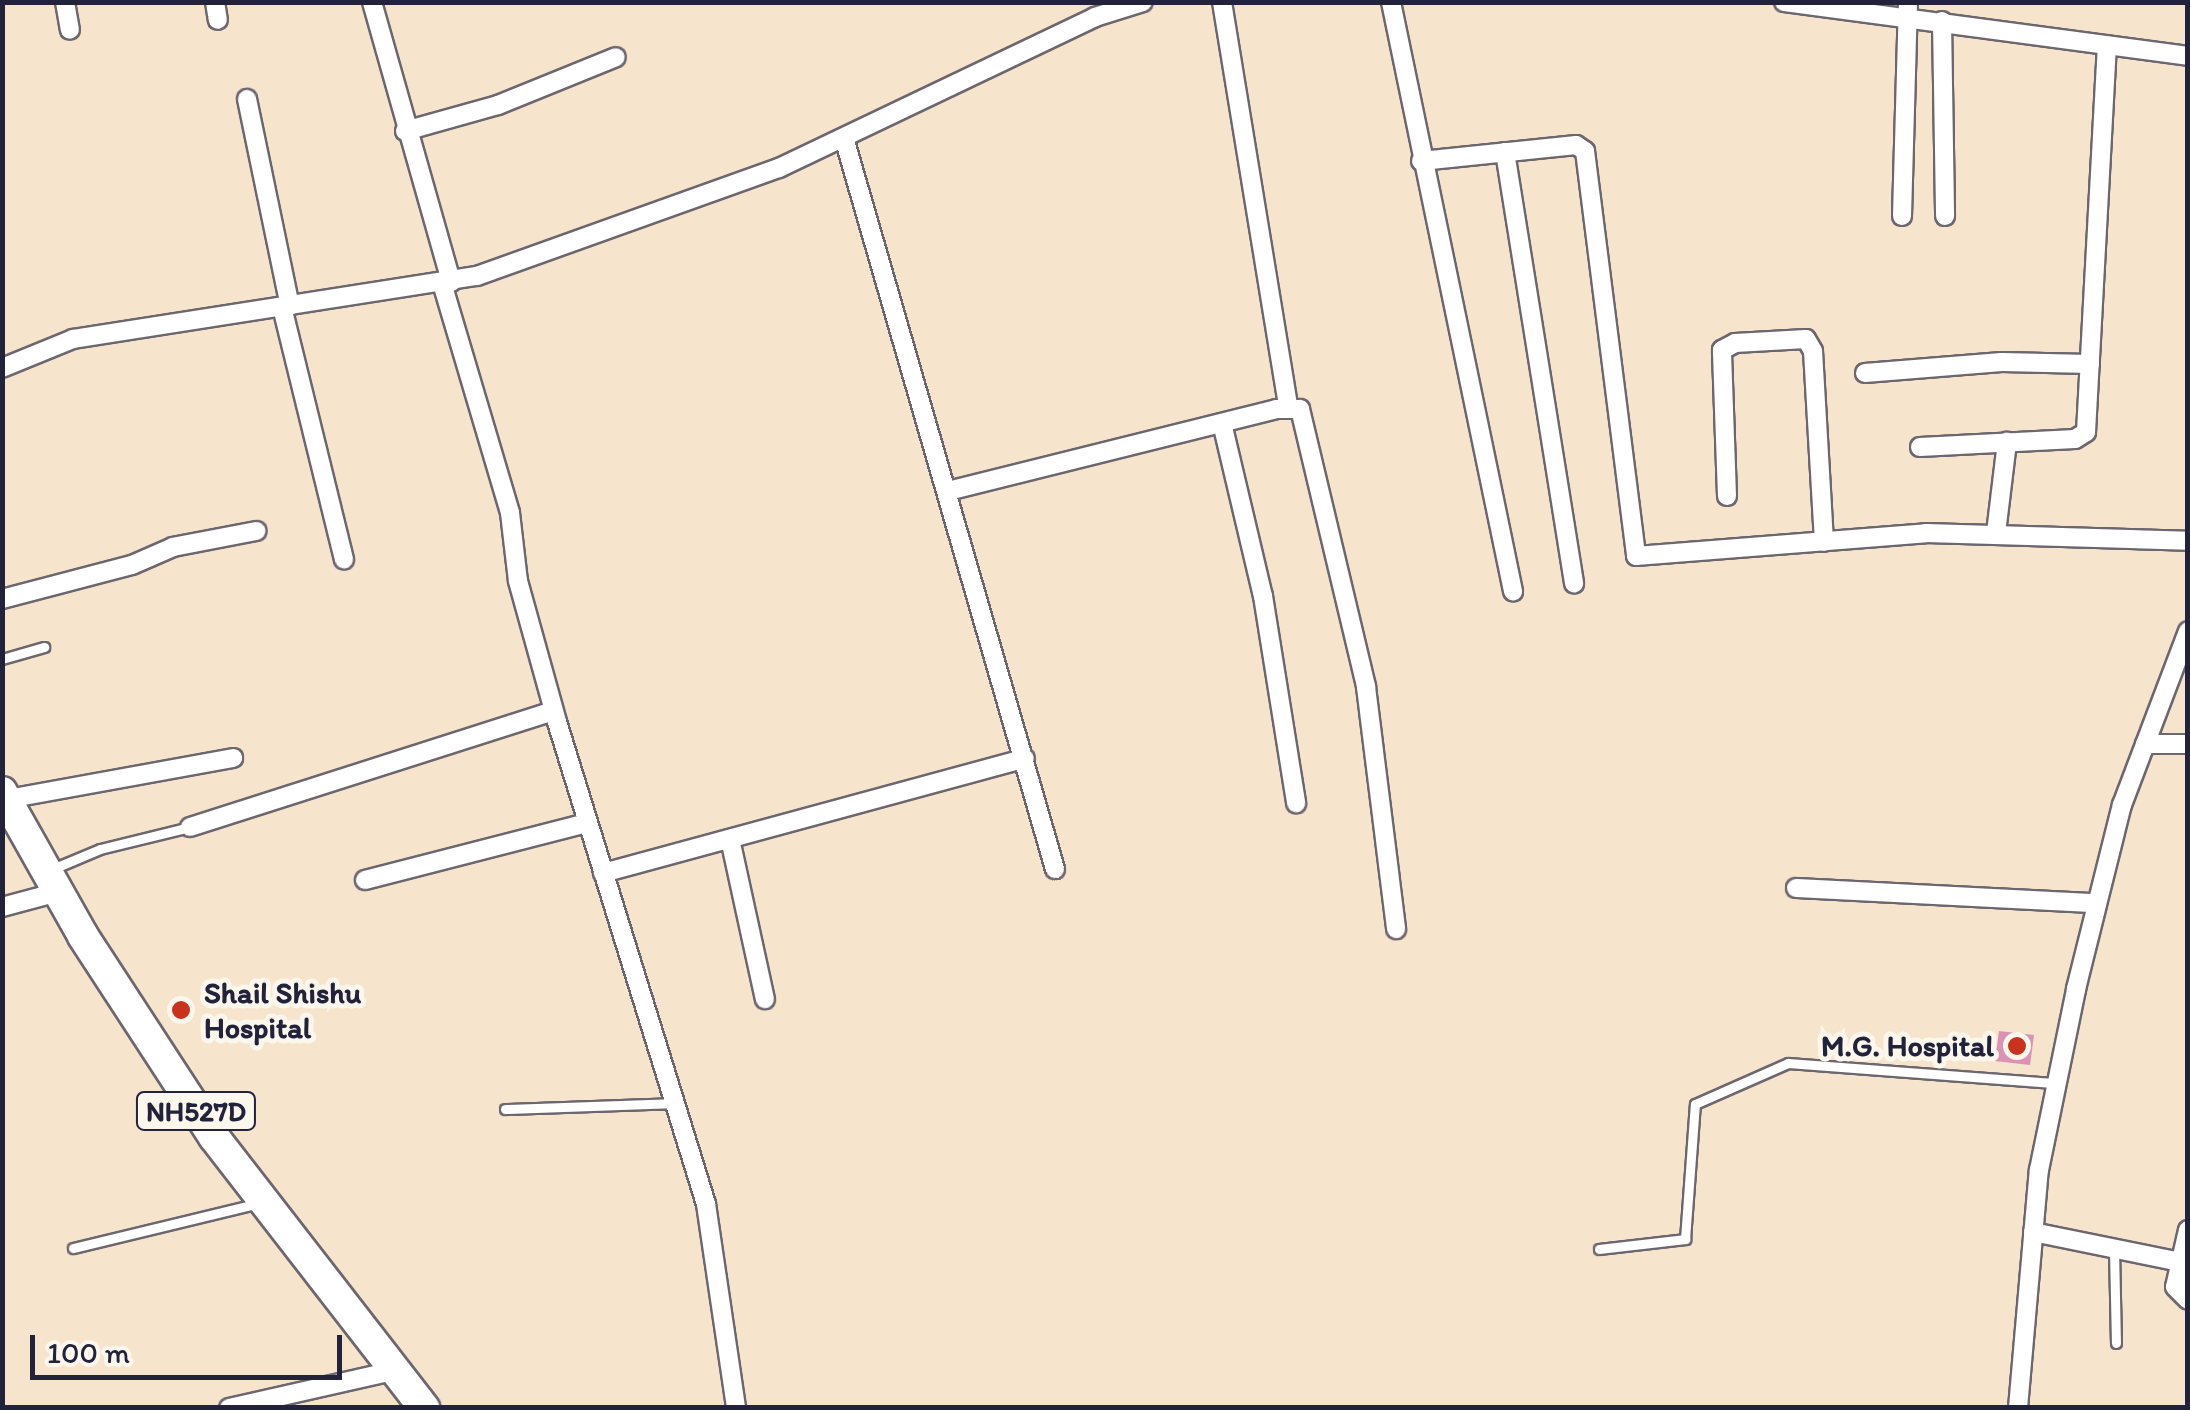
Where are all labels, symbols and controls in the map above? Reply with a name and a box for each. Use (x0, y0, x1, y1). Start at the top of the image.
place label: Shail Shishu Hospital (204, 975, 362, 1046)
marker: Shail Shishu Hospital (168, 997, 194, 1023)
place label: M.G. Hospital (1821, 1028, 1994, 1064)
marker: M.G. Hospital (2004, 1033, 2030, 1059)
road number: NH527D (134, 1088, 258, 1134)
scale bar (35, 1315, 348, 1377)
text: 100 m (47, 1334, 130, 1371)

